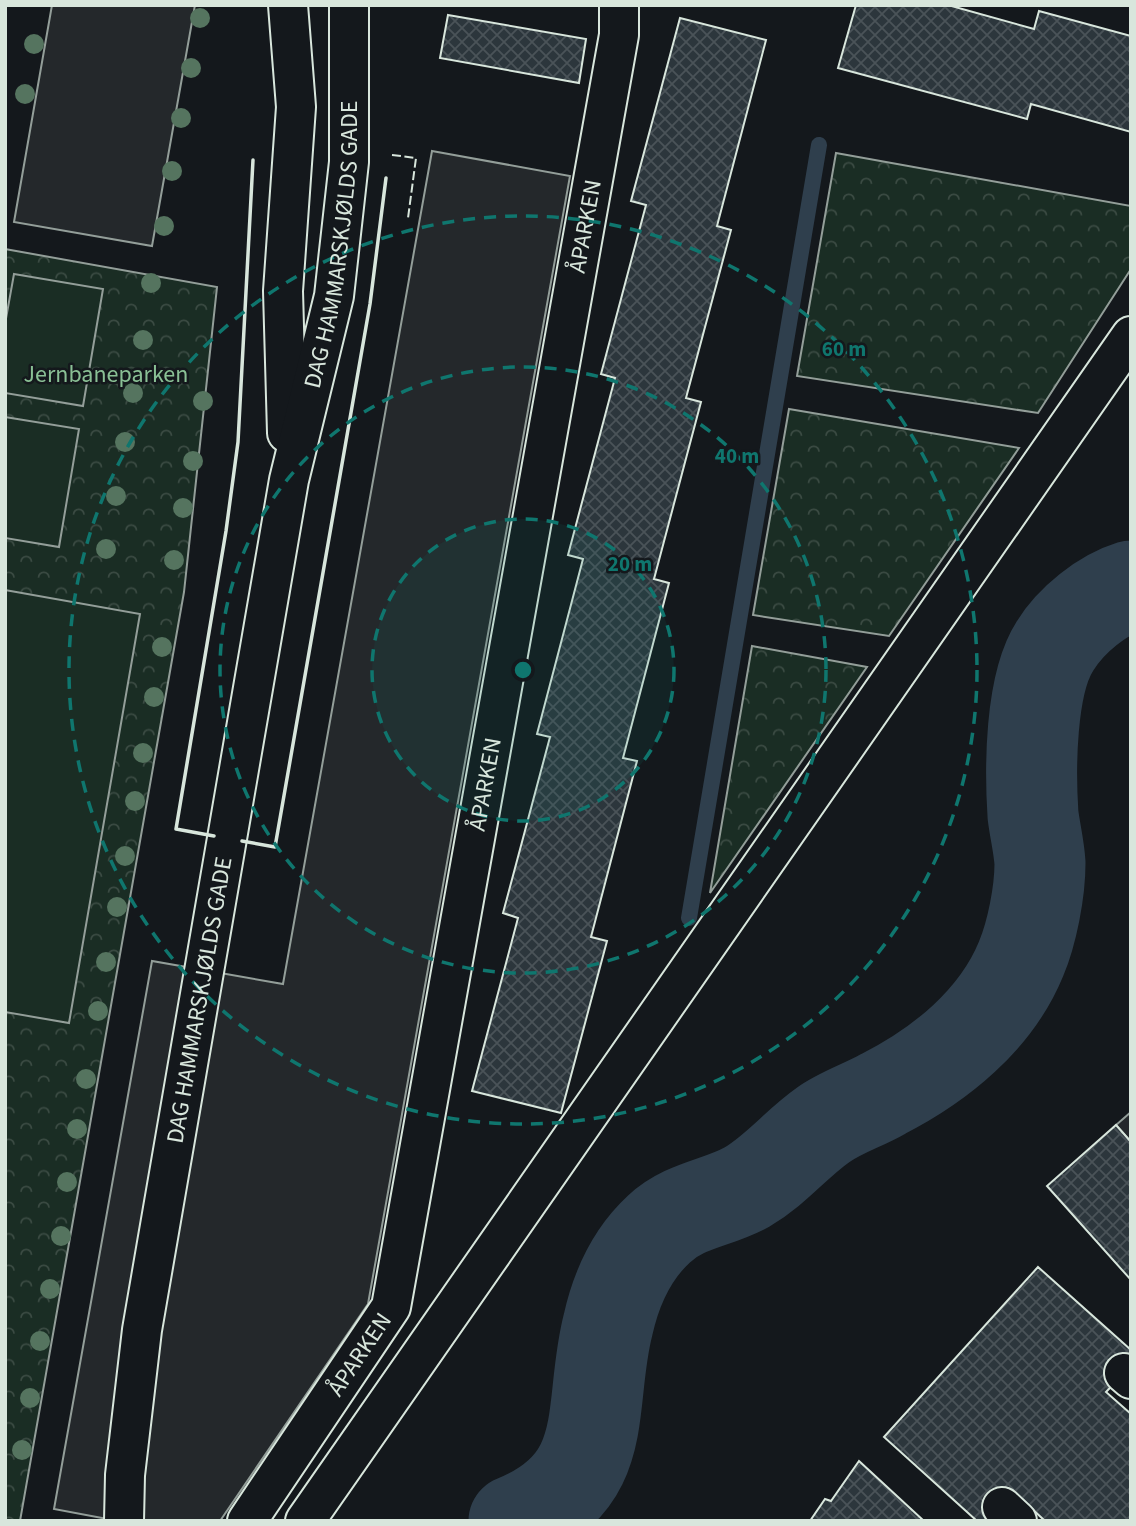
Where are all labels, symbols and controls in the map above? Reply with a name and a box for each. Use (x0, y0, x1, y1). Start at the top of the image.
street label: DAG HAMMARSKJØLDS GADE (295, 101, 367, 392)
street label: ÅPARKEN (560, 177, 611, 276)
text: 60 m (822, 334, 866, 364)
park label: Jernbaneparken (24, 357, 188, 392)
text: 40 m (715, 441, 759, 471)
text: 20 m (608, 549, 652, 579)
centre of rings (511, 658, 535, 682)
street label: ÅPARKEN (460, 735, 511, 834)
street label: DAG HAMMARSKJØLDS GADE (158, 854, 242, 1146)
street label: ÅPARKEN (319, 1306, 400, 1403)

